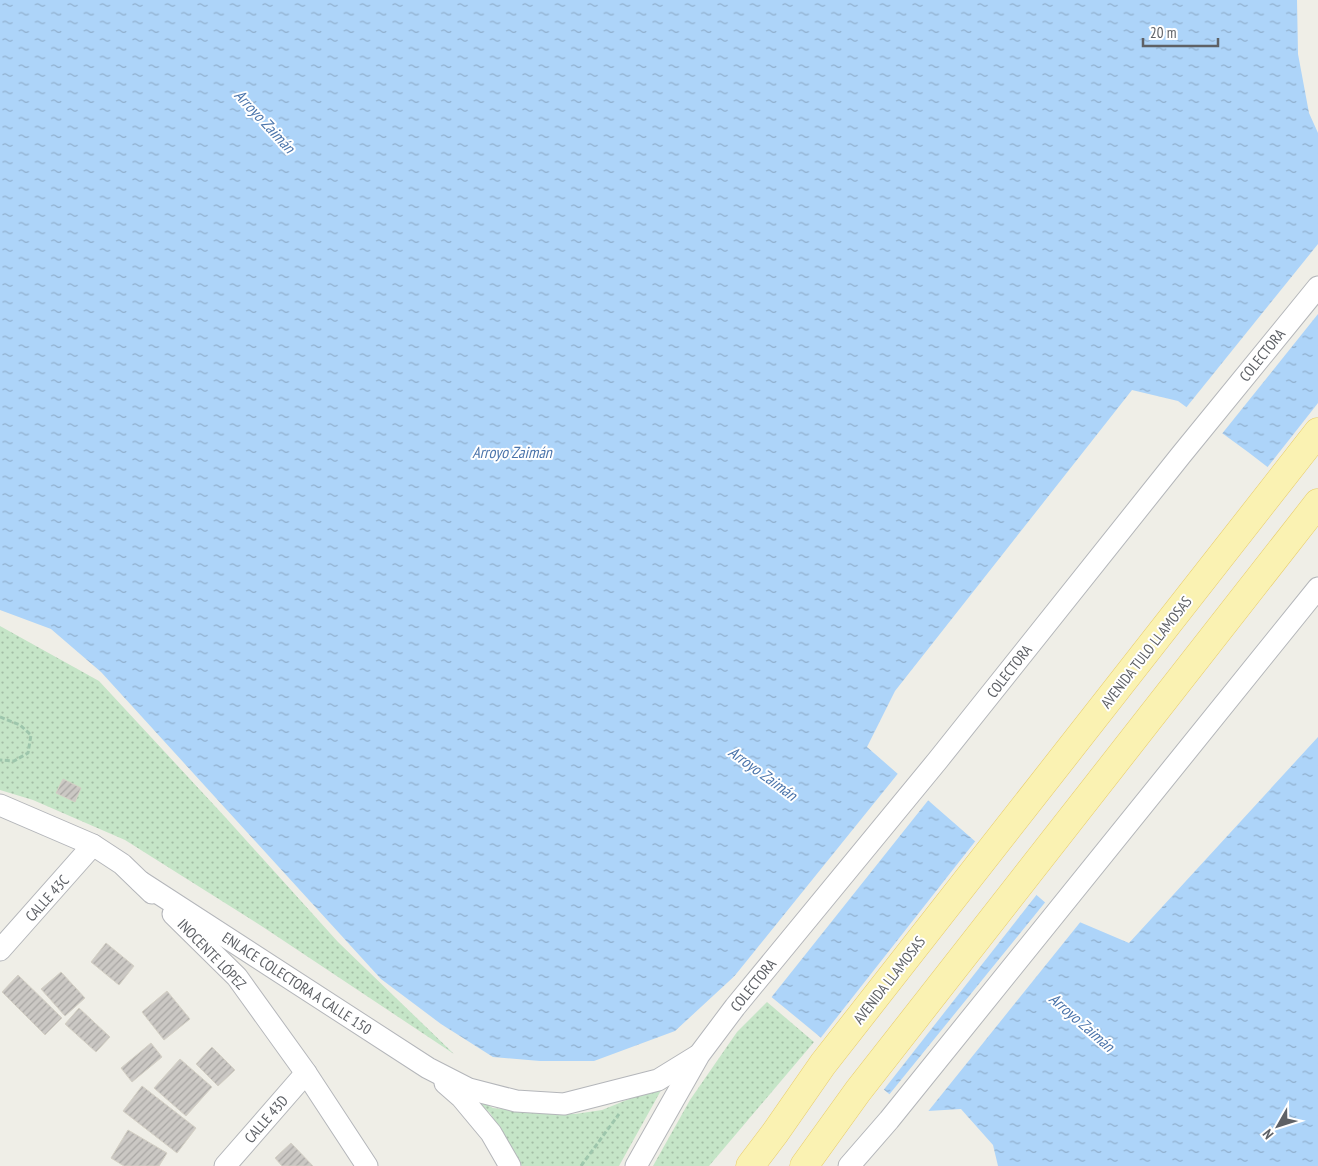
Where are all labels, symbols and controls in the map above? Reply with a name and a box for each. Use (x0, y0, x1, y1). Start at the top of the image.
scale bar (1143, 15, 1218, 47)
text: 20 m (1150, 23, 1176, 42)
water label: Arroyo Zaimán (231, 85, 300, 158)
street label: COLECTORA (1235, 324, 1290, 385)
water label: Arroyo Zaimán (472, 442, 553, 462)
street label: AVENIDA TULO LLAMOSAS (1096, 592, 1196, 712)
street label: COLECTORA (982, 640, 1036, 701)
water label: Arroyo Zaimán (725, 742, 802, 805)
street label: CALLE 43C (21, 871, 73, 925)
street label: INOCENTE LÓPEZ (174, 915, 251, 994)
street label: ENLACE COLECTORA A CALLE 150 (219, 928, 375, 1039)
street label: AVENIDA LLAMOSAS (849, 932, 929, 1028)
street label: COLECTORA (726, 954, 781, 1015)
water label: Arroyo Zaimán (1045, 988, 1119, 1056)
street label: CALLE 43D (240, 1091, 292, 1147)
north arrow (1253, 1101, 1303, 1151)
text: N (1259, 1126, 1277, 1143)

